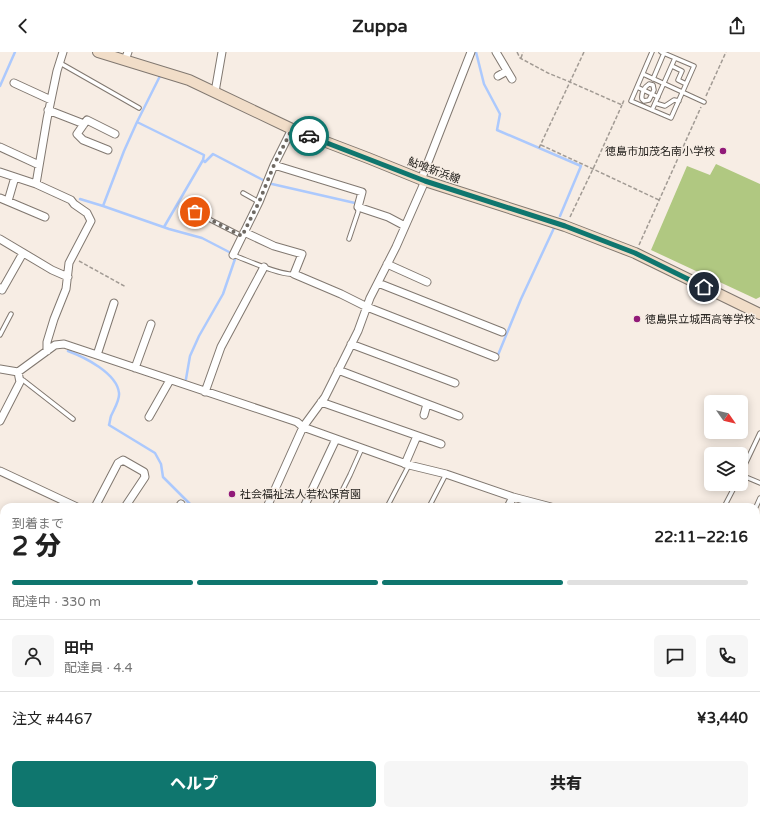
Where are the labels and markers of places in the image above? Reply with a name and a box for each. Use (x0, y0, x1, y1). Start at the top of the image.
place label: 徳島市加茂名南小学校 (605, 145, 715, 158)
marker: 徳島市加茂名南小学校 (718, 146, 728, 156)
pin (178, 195, 212, 229)
pin (687, 270, 721, 304)
place label: 徳島県立城西高等学校 (645, 313, 755, 326)
marker: 徳島県立城西高等学校 (632, 314, 642, 324)
place label: 社会福祉法人若松保育園 (240, 488, 361, 501)
marker: 社会福祉法人若松保育園 (227, 489, 237, 499)

